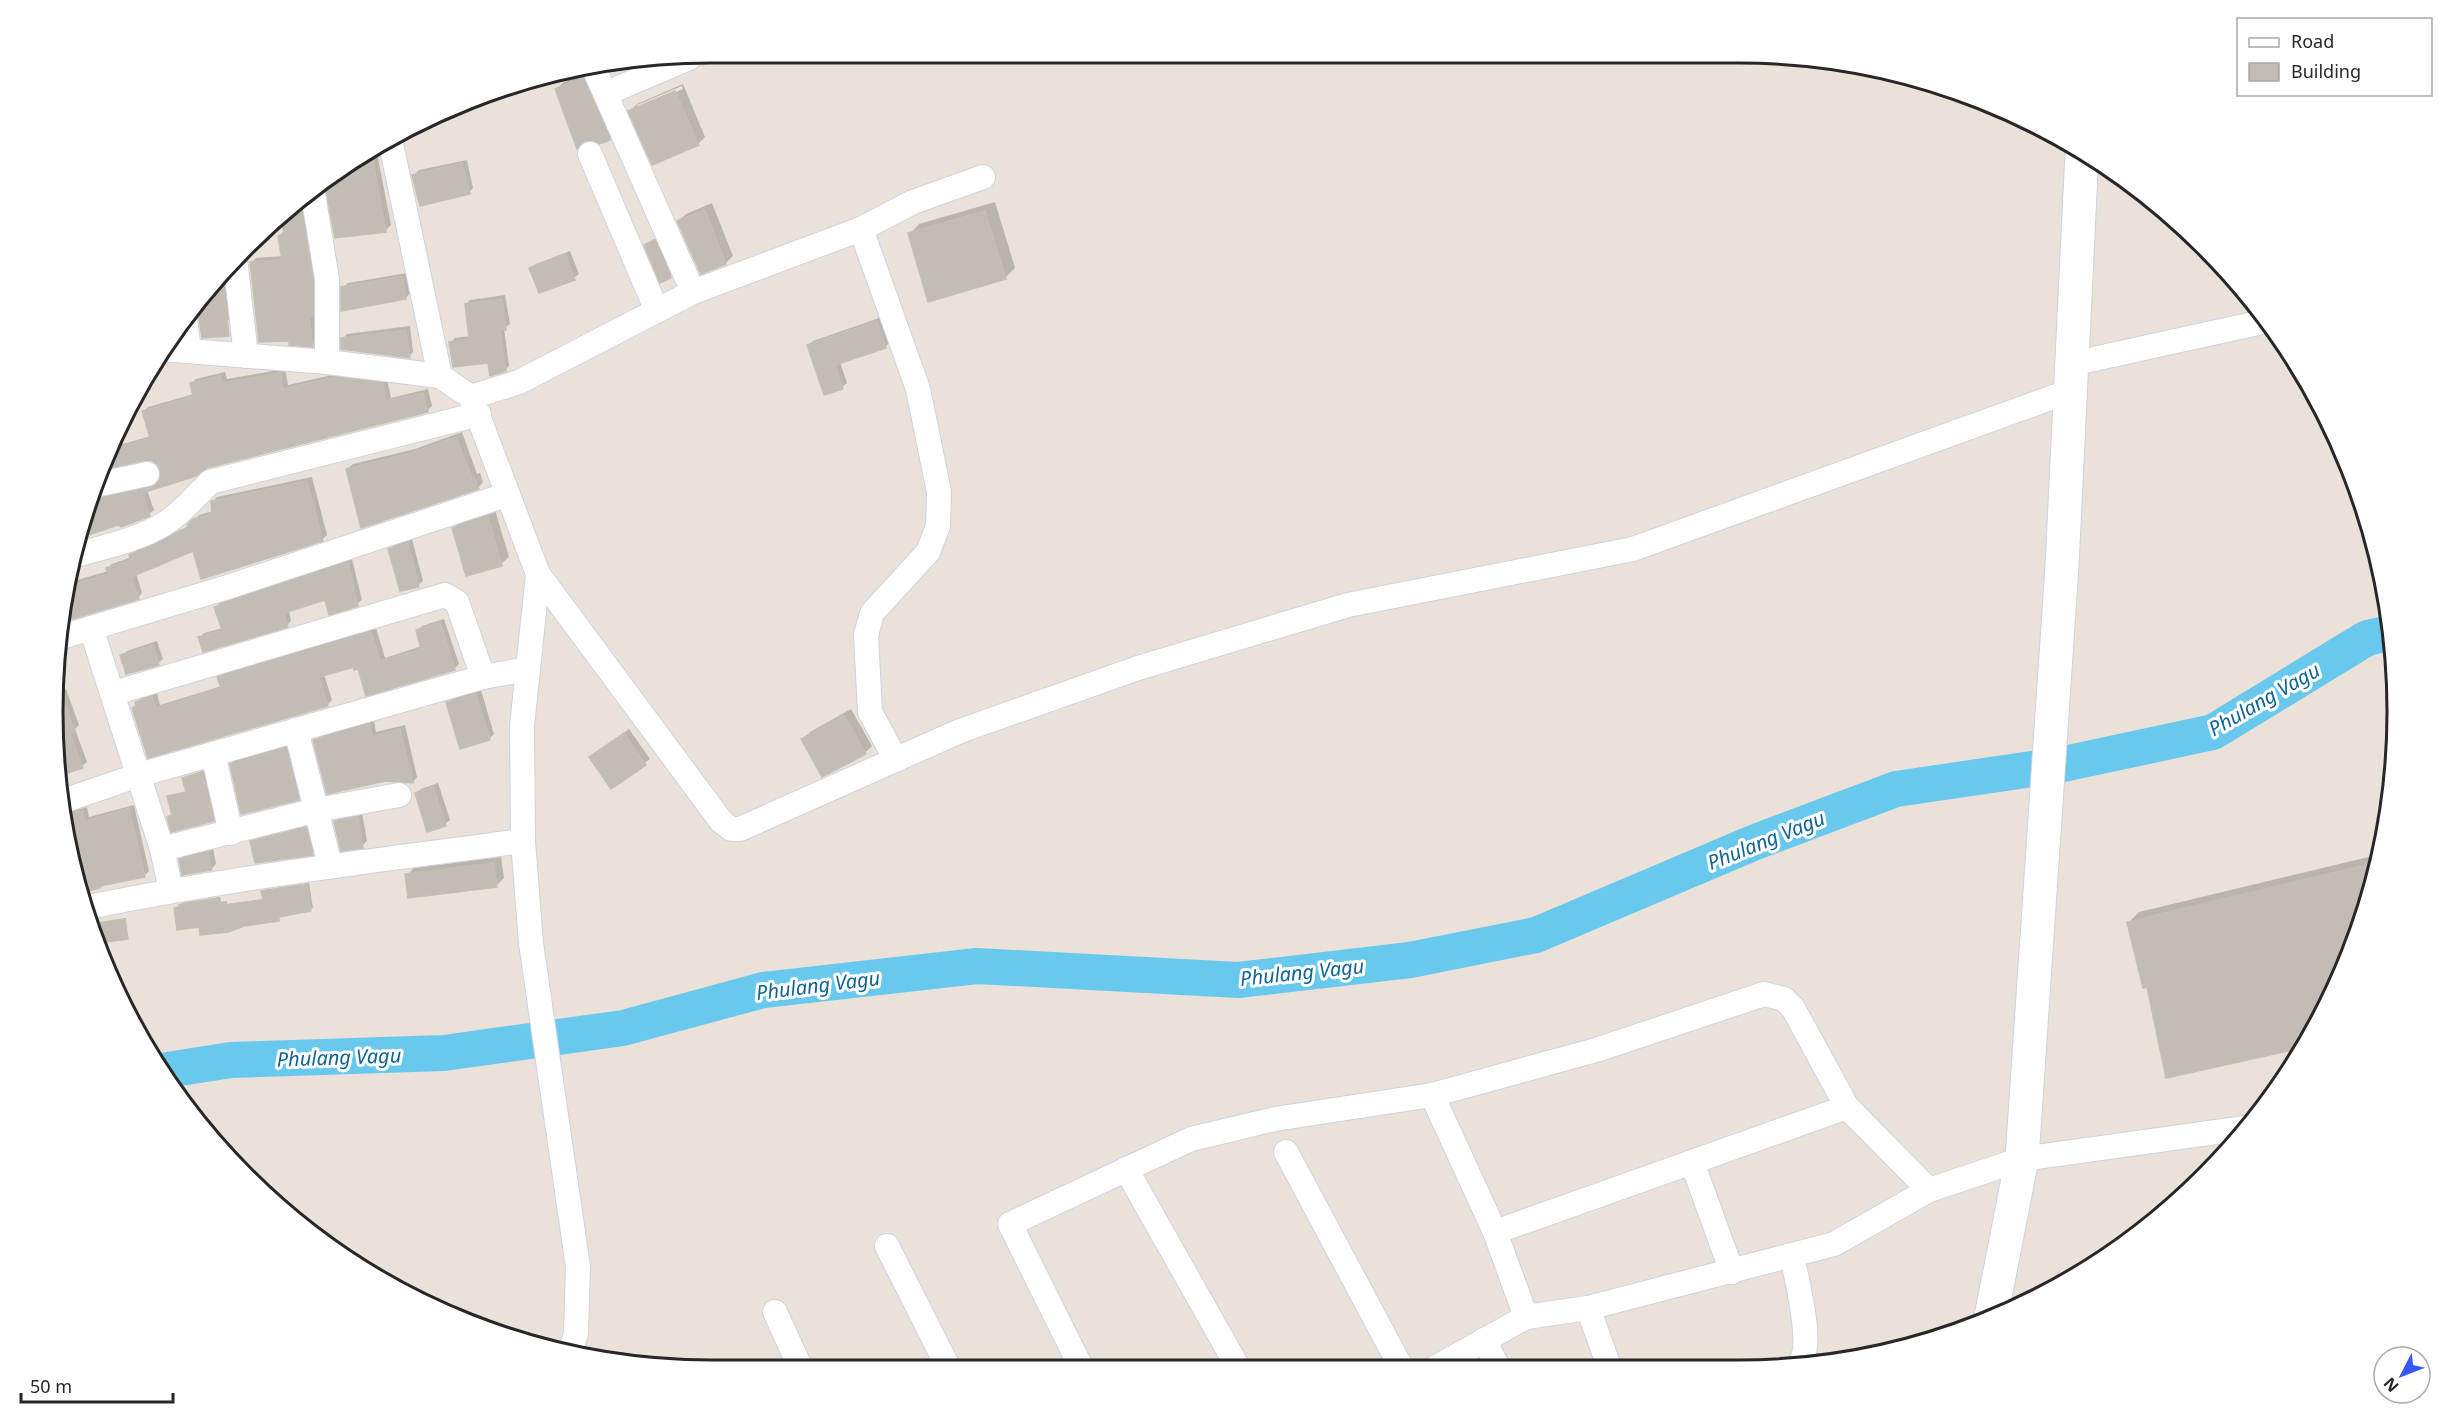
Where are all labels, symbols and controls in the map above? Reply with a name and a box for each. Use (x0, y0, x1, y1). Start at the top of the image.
legend (2237, 18, 2432, 96)
text: Road (2291, 29, 2334, 53)
text: Building (2291, 59, 2361, 83)
water label: Phulang Vagu (2203, 656, 2325, 742)
water label: Phulang Vagu (1703, 804, 1829, 876)
water label: Phulang Vagu (1239, 952, 1365, 992)
water label: Phulang Vagu (755, 964, 881, 1006)
water label: Phulang Vagu (276, 1041, 402, 1073)
north arrow (2372, 1345, 2432, 1405)
scale bar (21, 1366, 172, 1404)
text: N (2378, 1373, 2403, 1397)
text: 50 m (30, 1374, 72, 1398)

